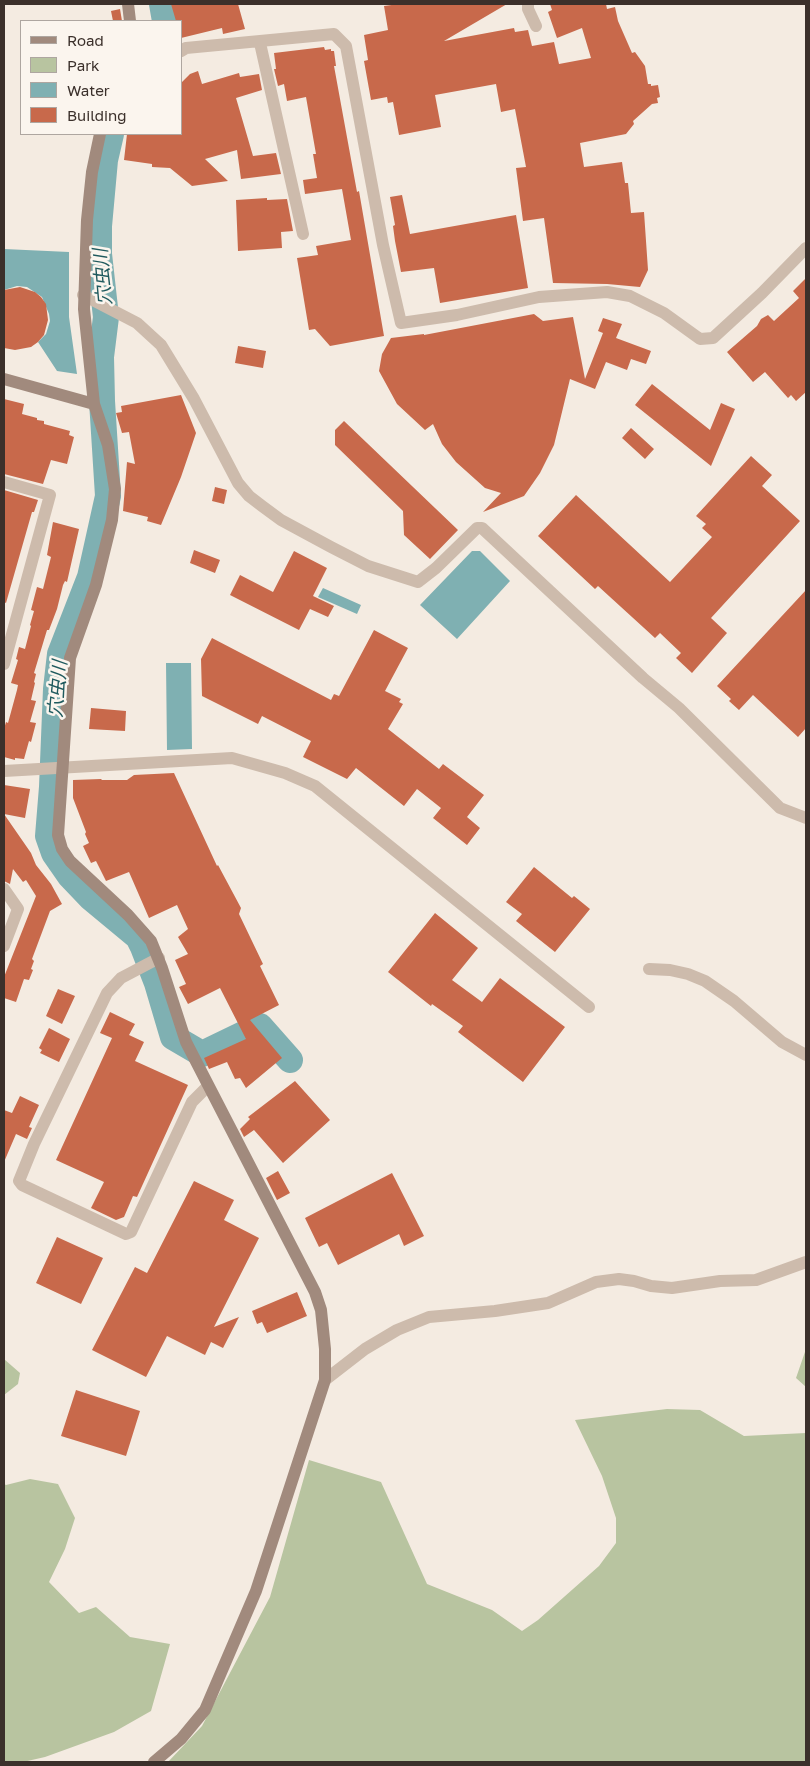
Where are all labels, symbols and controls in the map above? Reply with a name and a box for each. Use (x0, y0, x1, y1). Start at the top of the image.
legend (20, 20, 182, 135)
text: Road (67, 31, 104, 49)
text: Park (67, 56, 99, 74)
text: Water (67, 81, 110, 99)
text: Building (67, 106, 127, 124)
water label: 穴虫川 (89, 248, 117, 306)
water label: 穴虫川 (44, 660, 72, 718)

